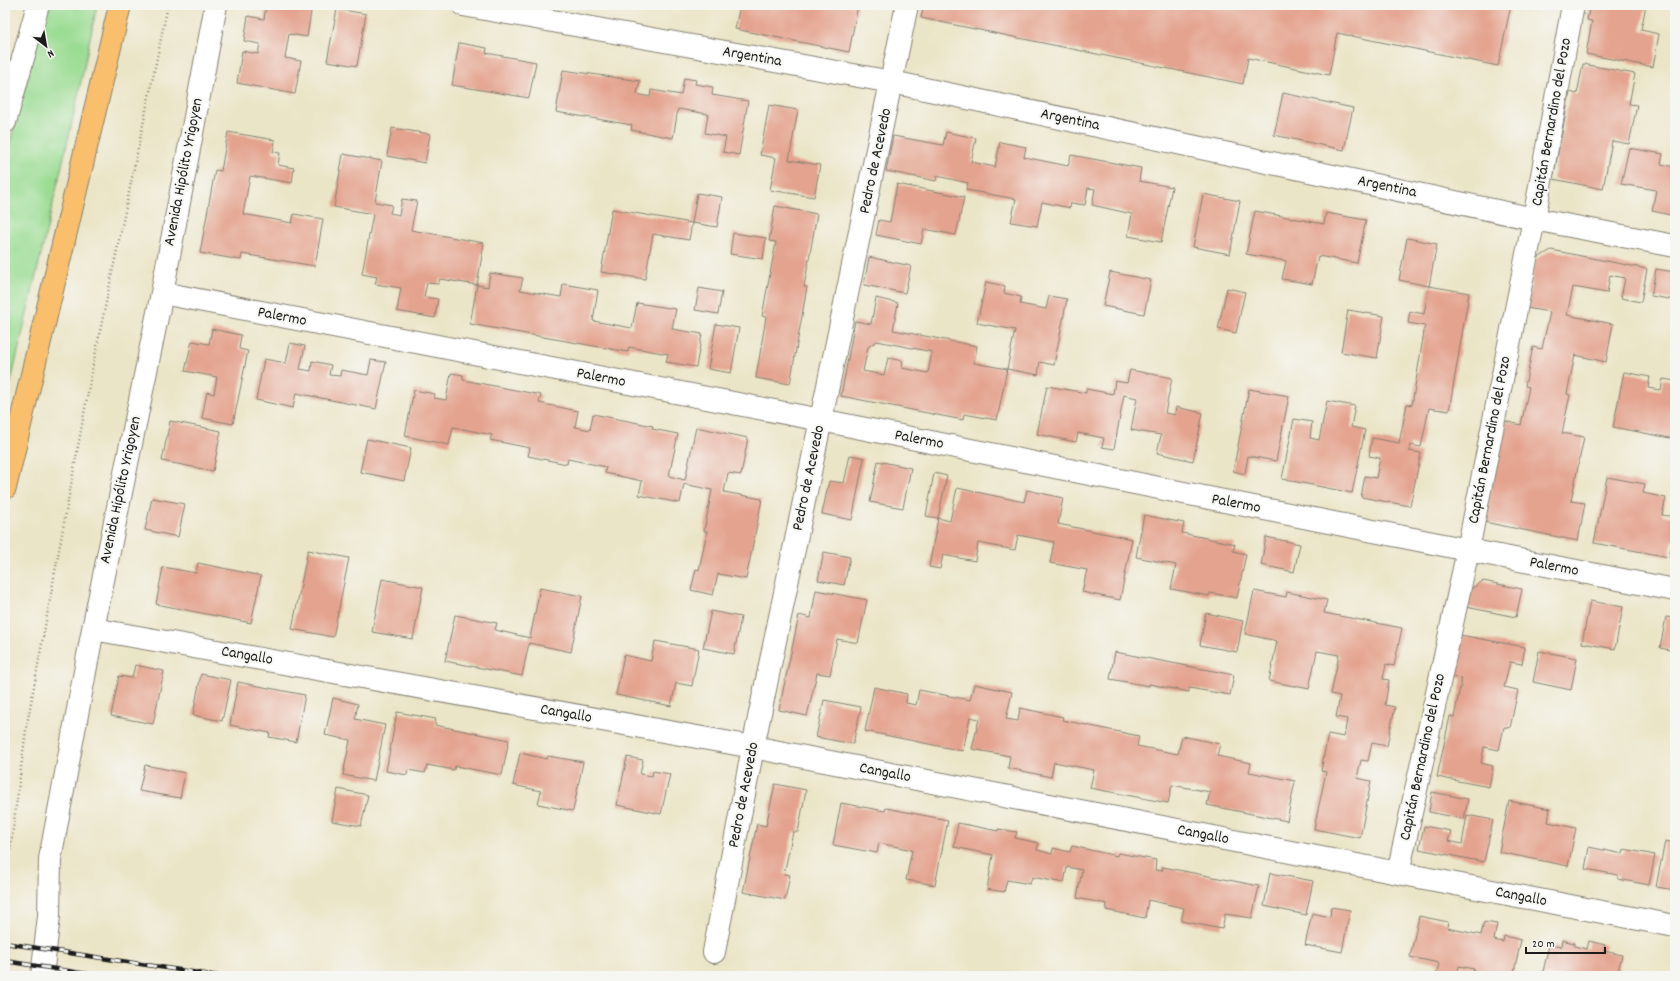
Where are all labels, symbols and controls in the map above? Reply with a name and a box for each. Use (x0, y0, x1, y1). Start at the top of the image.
north arrow (26, 26, 66, 66)
street label: Capitán Bernardino del Pozo (1526, 36, 1578, 208)
street label: Argentina (721, 40, 784, 74)
text: N (43, 45, 57, 61)
street label: Avenida Hipólito Yrigoyen (158, 96, 210, 248)
street label: Argentina (1038, 103, 1102, 138)
street label: Pedro de Acevedo (854, 106, 898, 216)
street label: Argentina (1355, 170, 1419, 205)
street label: Palermo (255, 301, 309, 333)
street label: Capitán Bernardino del Pozo (1462, 354, 1518, 526)
street label: Palermo (574, 362, 628, 394)
street label: Avenida Hipólito Yrigoyen (94, 414, 148, 566)
street label: Pedro de Acevedo (787, 423, 831, 533)
street label: Palermo (892, 424, 946, 456)
street label: Palermo (1209, 488, 1263, 520)
street label: Palermo (1527, 551, 1581, 583)
street label: Cangallo (219, 640, 275, 672)
street label: Capitán Bernardino del Pozo (1394, 671, 1452, 843)
street label: Cangallo (538, 698, 594, 730)
street label: Pedro de Acevedo (722, 740, 766, 850)
street label: Cangallo (857, 757, 913, 789)
street label: Cangallo (1175, 819, 1231, 851)
street label: Cangallo (1493, 881, 1549, 913)
scale bar (1526, 929, 1605, 955)
text: 20 m (1532, 936, 1555, 953)

